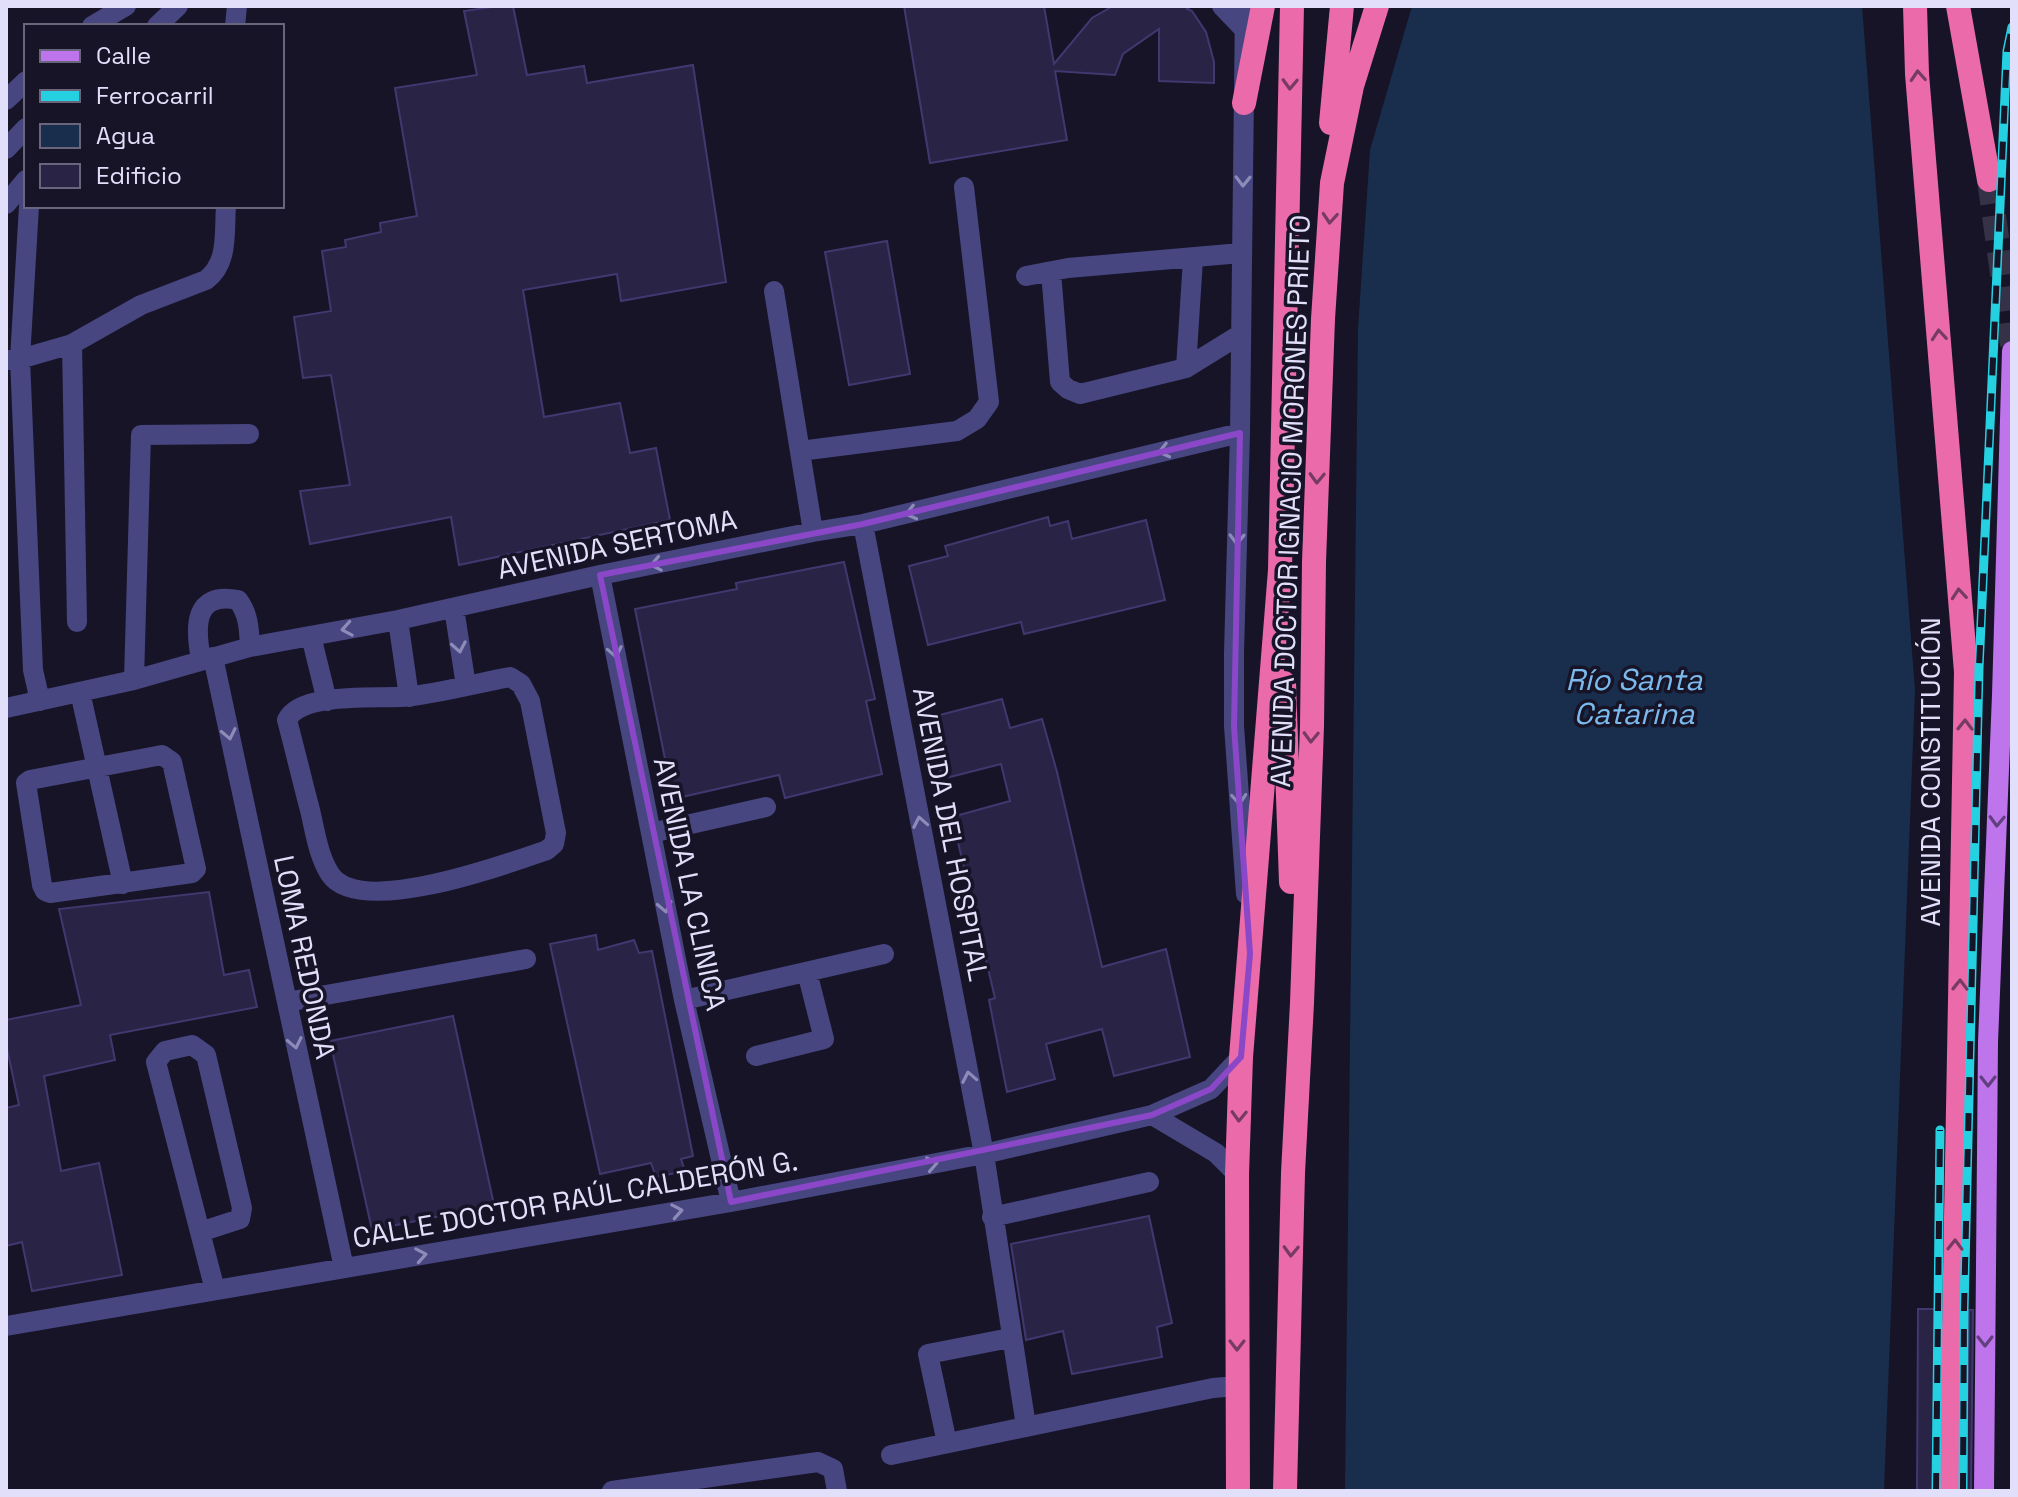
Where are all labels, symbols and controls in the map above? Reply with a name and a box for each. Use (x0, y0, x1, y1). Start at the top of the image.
legend (24, 24, 284, 208)
text: Calle (96, 40, 151, 71)
one-way arrow (1910, 69, 1927, 82)
one-way arrow (1281, 78, 1298, 91)
text: Ferrocarril (96, 80, 214, 111)
text: Agua (96, 120, 155, 151)
text: Edificio (96, 160, 182, 191)
one-way arrow (1234, 175, 1251, 188)
one-way arrow (1322, 212, 1339, 225)
street label: AVENIDA DOCTOR IGNACIO MORONES PRIETO (1262, 214, 1318, 788)
one-way arrow (1931, 328, 1948, 341)
one-way arrow (1157, 442, 1171, 459)
one-way arrow (1309, 472, 1326, 485)
street label: AVENIDA SERTOMA (494, 501, 740, 587)
one-way arrow (905, 503, 919, 520)
one-way arrow (1228, 533, 1246, 546)
one-way arrow (650, 554, 663, 571)
one-way arrow (1951, 587, 1968, 600)
street label: AVENIDA CONSTITUCIÓN (1912, 617, 1948, 927)
one-way arrow (340, 620, 354, 637)
one-way arrow (450, 641, 467, 654)
one-way arrow (606, 644, 623, 658)
water label: Río Santa Catarina (1565, 660, 1703, 733)
street label: AVENIDA DEL HOSPITAL (905, 684, 997, 984)
one-way arrow (1956, 718, 1973, 731)
one-way arrow (220, 726, 237, 740)
one-way arrow (1303, 732, 1320, 744)
street label: AVENIDA LA CLINICA (646, 754, 734, 1014)
one-way arrow (1230, 793, 1247, 806)
one-way arrow (912, 815, 929, 829)
one-way arrow (1989, 815, 2006, 828)
street label: LOMA REDONDA (266, 852, 344, 1062)
one-way arrow (656, 900, 673, 913)
one-way arrow (1951, 978, 1969, 991)
one-way arrow (286, 1035, 303, 1049)
one-way arrow (961, 1071, 978, 1084)
one-way arrow (1979, 1075, 1997, 1088)
one-way arrow (1230, 1110, 1247, 1123)
street label: CALLE DOCTOR RAÚL CALDERÓN G. (350, 1142, 800, 1256)
one-way arrow (926, 1156, 939, 1173)
one-way arrow (670, 1204, 684, 1221)
one-way arrow (1947, 1238, 1964, 1251)
one-way arrow (1283, 1245, 1300, 1258)
one-way arrow (414, 1247, 427, 1264)
one-way arrow (1977, 1335, 1994, 1348)
one-way arrow (1228, 1339, 1246, 1352)

